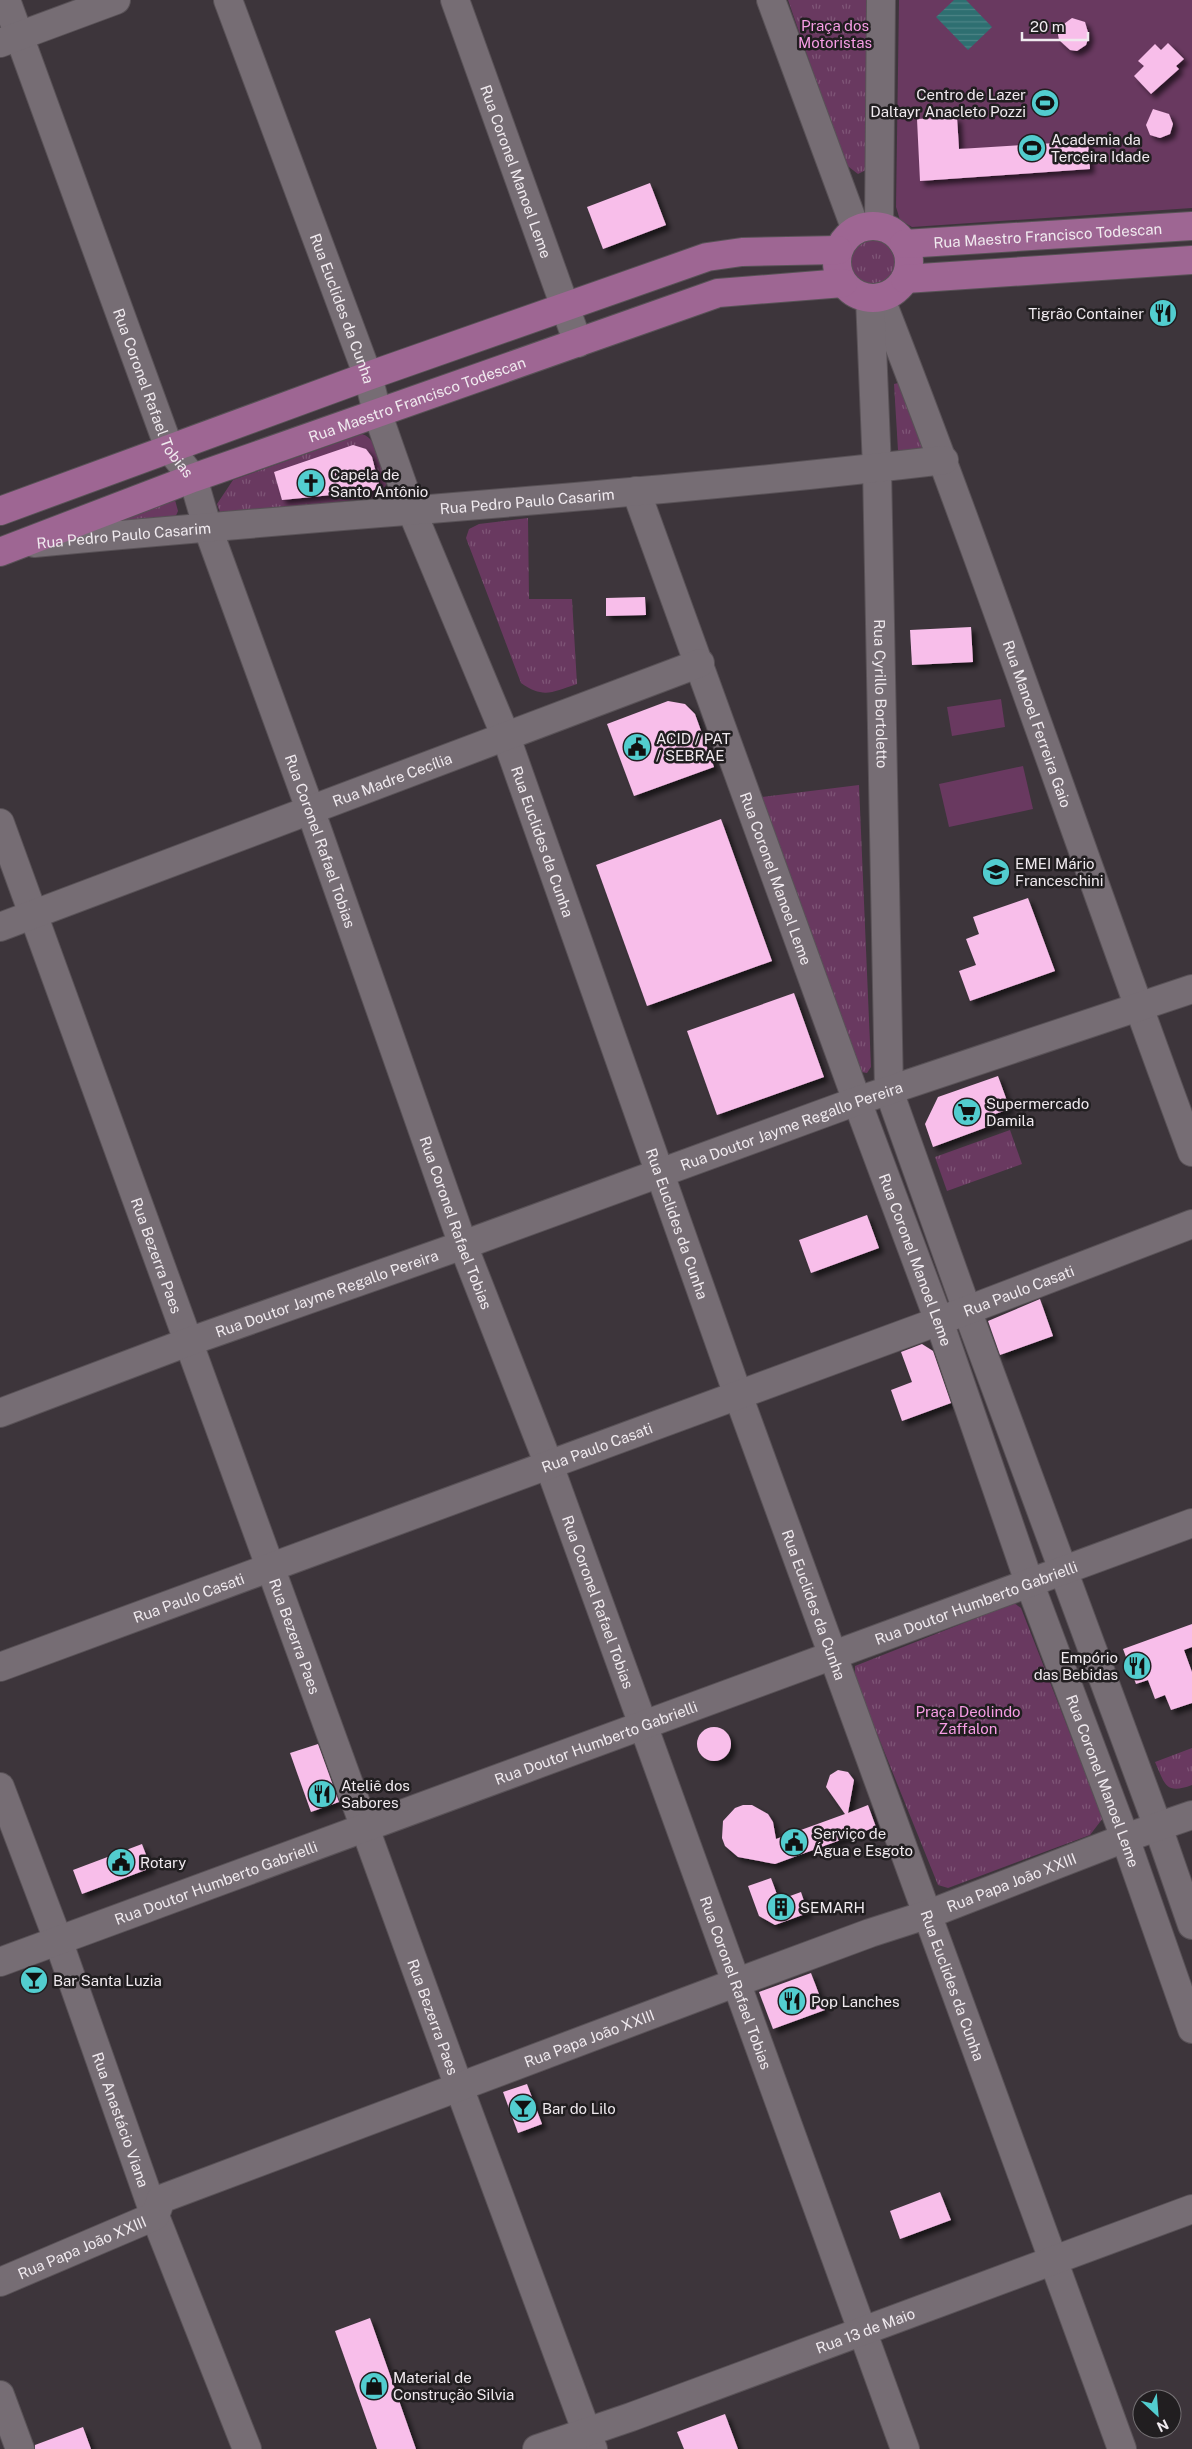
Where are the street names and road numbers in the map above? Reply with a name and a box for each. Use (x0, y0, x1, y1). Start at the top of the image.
street label: Rua Coronel Manoel Leme (478, 82, 555, 260)
street label: Rua Maestro Francisco Todescan (933, 219, 1163, 251)
street label: Rua Euclides da Cunha (307, 231, 378, 385)
street label: Rua Coronel Rafael Tobias (110, 306, 197, 480)
street label: Rua Maestro Francisco Todescan (306, 353, 528, 445)
street label: Rua Pedro Paulo Casarim (439, 485, 615, 517)
street label: Rua Pedro Paulo Casarim (36, 519, 212, 551)
street label: Rua Cyrillo Bortoletto (871, 619, 891, 769)
street label: Rua Manoel Ferreira Gaio (1000, 638, 1075, 810)
street label: Rua Madre Cecília (330, 749, 454, 809)
street label: Rua Coronel Rafael Tobias (282, 752, 359, 930)
street label: Rua Euclides da Cunha (508, 764, 577, 919)
street label: Rua Coronel Manoel Leme (737, 790, 815, 967)
street label: Rua Doutor Jayme Regallo Pereira (678, 1078, 905, 1173)
street label: Rua Coronel Rafael Tobias (417, 1134, 496, 1312)
street label: Rua Euclides da Cunha (643, 1146, 712, 1301)
street label: Rua Coronel Manoel Leme (876, 1171, 955, 1348)
street label: Rua Bezerra Paes (128, 1195, 186, 1316)
street label: Rua Doutor Jayme Regallo Pereira (213, 1246, 440, 1340)
street label: Rua Paulo Casati (961, 1262, 1076, 1319)
street label: Rua Paulo Casati (539, 1419, 655, 1475)
street label: Rua Coronel Rafael Tobias (559, 1513, 638, 1691)
street label: Rua Euclides da Cunha (779, 1527, 850, 1682)
street label: Rua Doutor Humberto Gabrielli (872, 1557, 1080, 1648)
street label: Rua Paulo Casati (131, 1569, 246, 1626)
street label: Rua Bezerra Paes (266, 1576, 324, 1696)
street label: Rua Coronel Manoel Leme (1063, 1692, 1143, 1869)
street label: Rua Doutor Humberto Gabrielli (492, 1697, 700, 1788)
street label: Rua Doutor Humberto Gabrielli (112, 1837, 320, 1928)
street label: Rua Papa João XXIII (944, 1849, 1079, 1915)
street label: Rua Coronel Rafael Tobias (697, 1894, 775, 2072)
street label: Rua Euclides da Cunha (918, 1908, 988, 2063)
street label: Rua Bezerra Paes (405, 1957, 462, 2077)
street label: Rua Papa João XXIII (522, 2006, 657, 2070)
street label: Rua Anastácio Viana (90, 2050, 153, 2190)
street label: Rua Papa João XXIII (15, 2212, 149, 2282)
street label: Rua 13 de Maio (813, 2304, 917, 2356)

